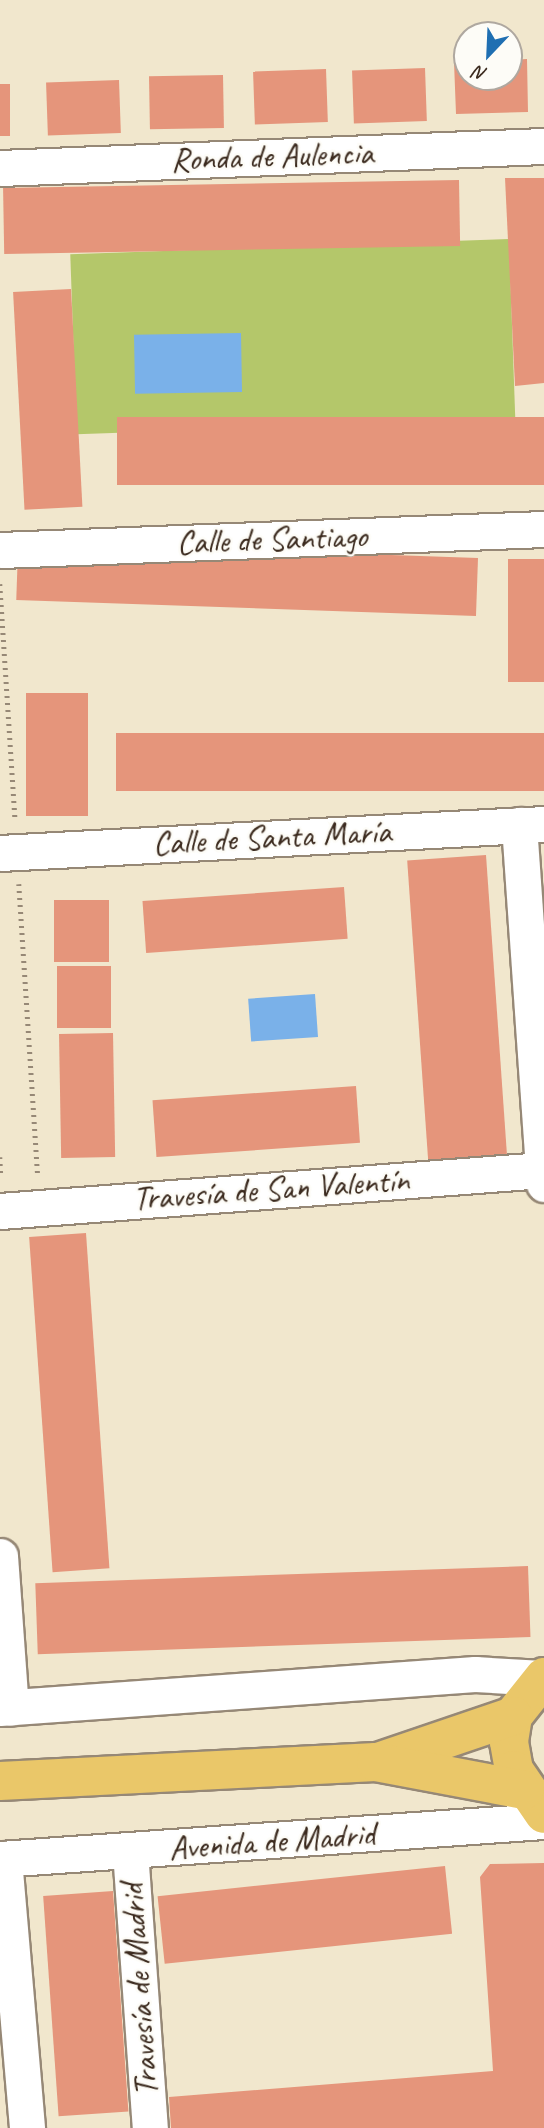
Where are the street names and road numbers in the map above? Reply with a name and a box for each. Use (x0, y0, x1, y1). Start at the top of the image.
street label: Ronda de Aulencia (170, 134, 374, 180)
street label: Calle de Santiago (176, 517, 368, 563)
street label: Calle de Santa María (151, 812, 393, 864)
street label: Travesía de San Valentín (132, 1161, 410, 1219)
street label: Avenida de Madrid (167, 1815, 377, 1869)
street label: Travesía de Madrid (113, 1882, 167, 2098)

